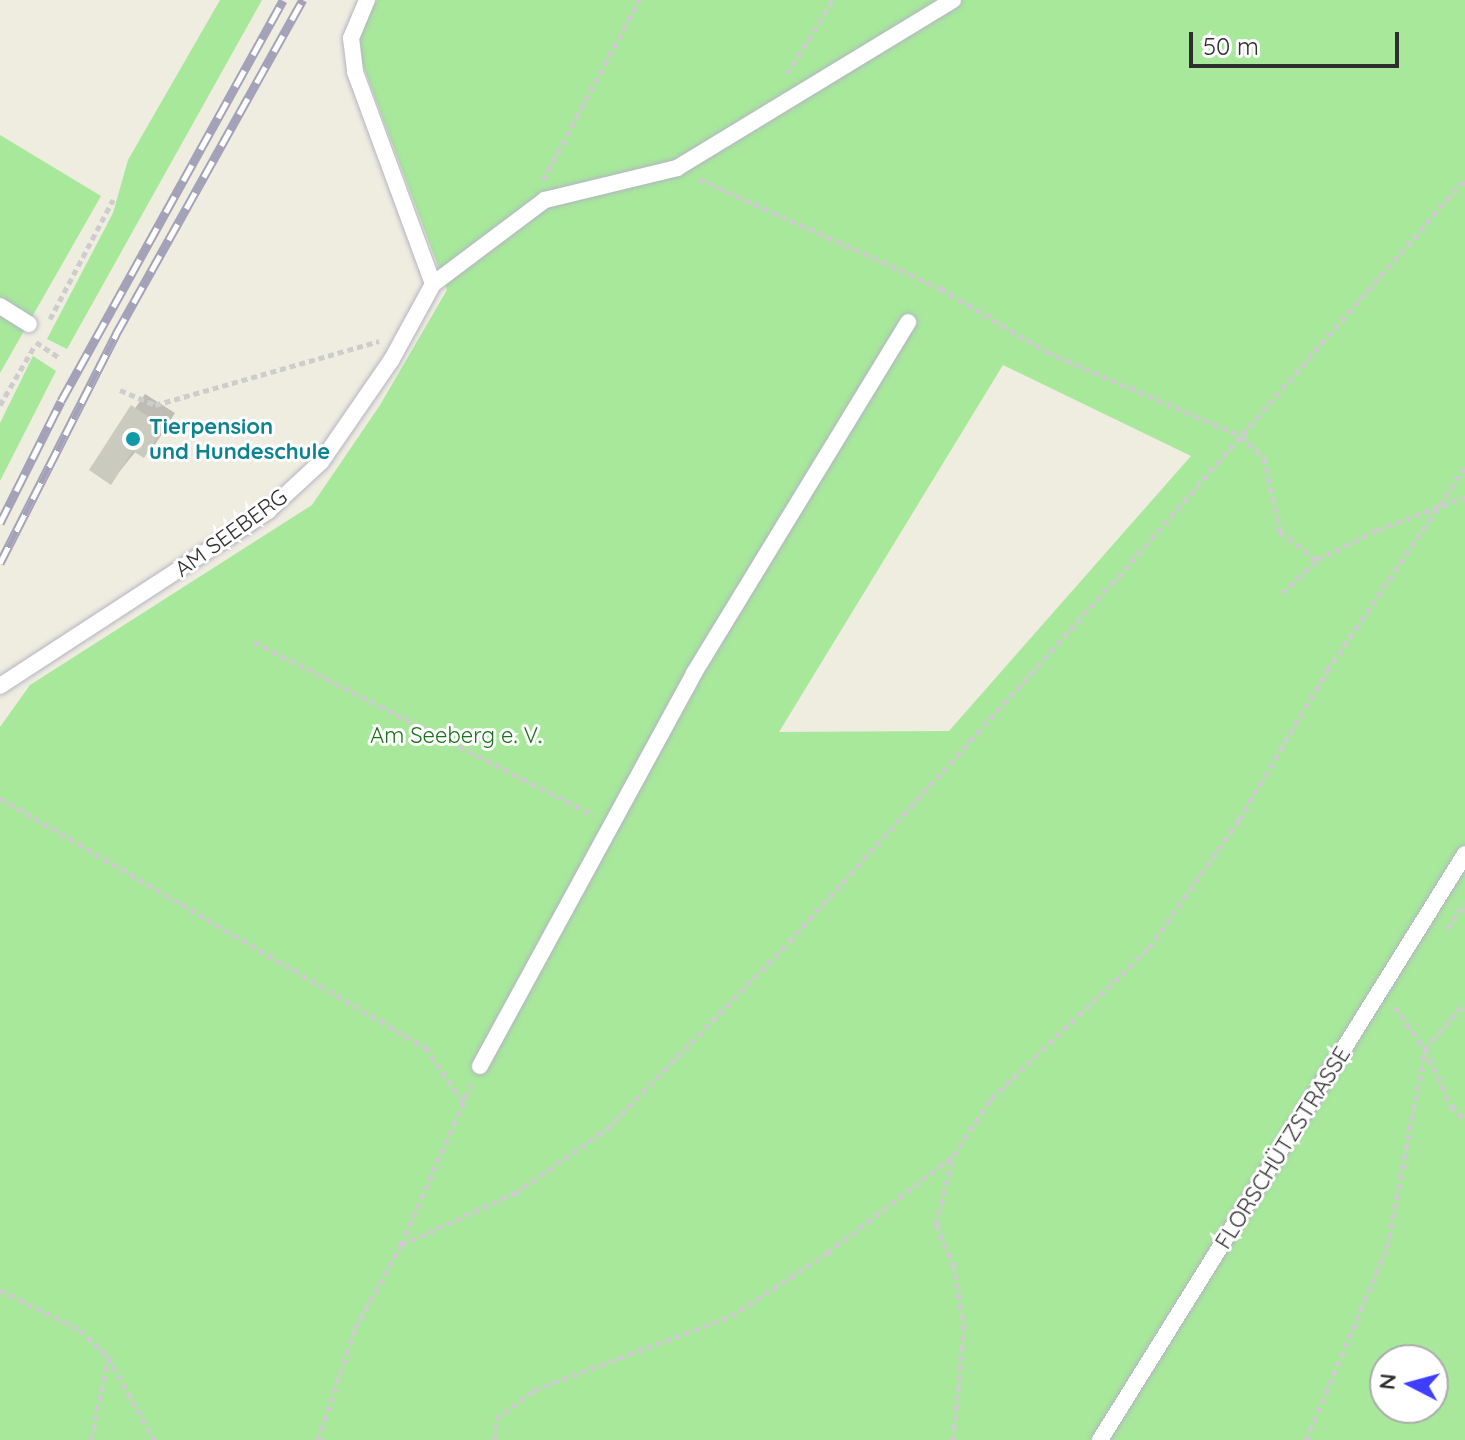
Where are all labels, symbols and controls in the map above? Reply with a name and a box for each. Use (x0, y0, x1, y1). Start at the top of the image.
scale bar (1193, 16, 1403, 66)
text: 50 m (1203, 31, 1259, 61)
place label: Tierpension und Hundeschule (149, 413, 330, 464)
marker: Tierpension und Hundeschule (124, 430, 142, 448)
street label: AM SEEBERG (170, 483, 292, 583)
park label: Am Seeberg e. V. (370, 723, 542, 749)
street label: FLORSCHÜTZSTRASSE (1210, 1042, 1356, 1254)
north arrow (1369, 1344, 1449, 1424)
text: N (1372, 1372, 1402, 1391)

